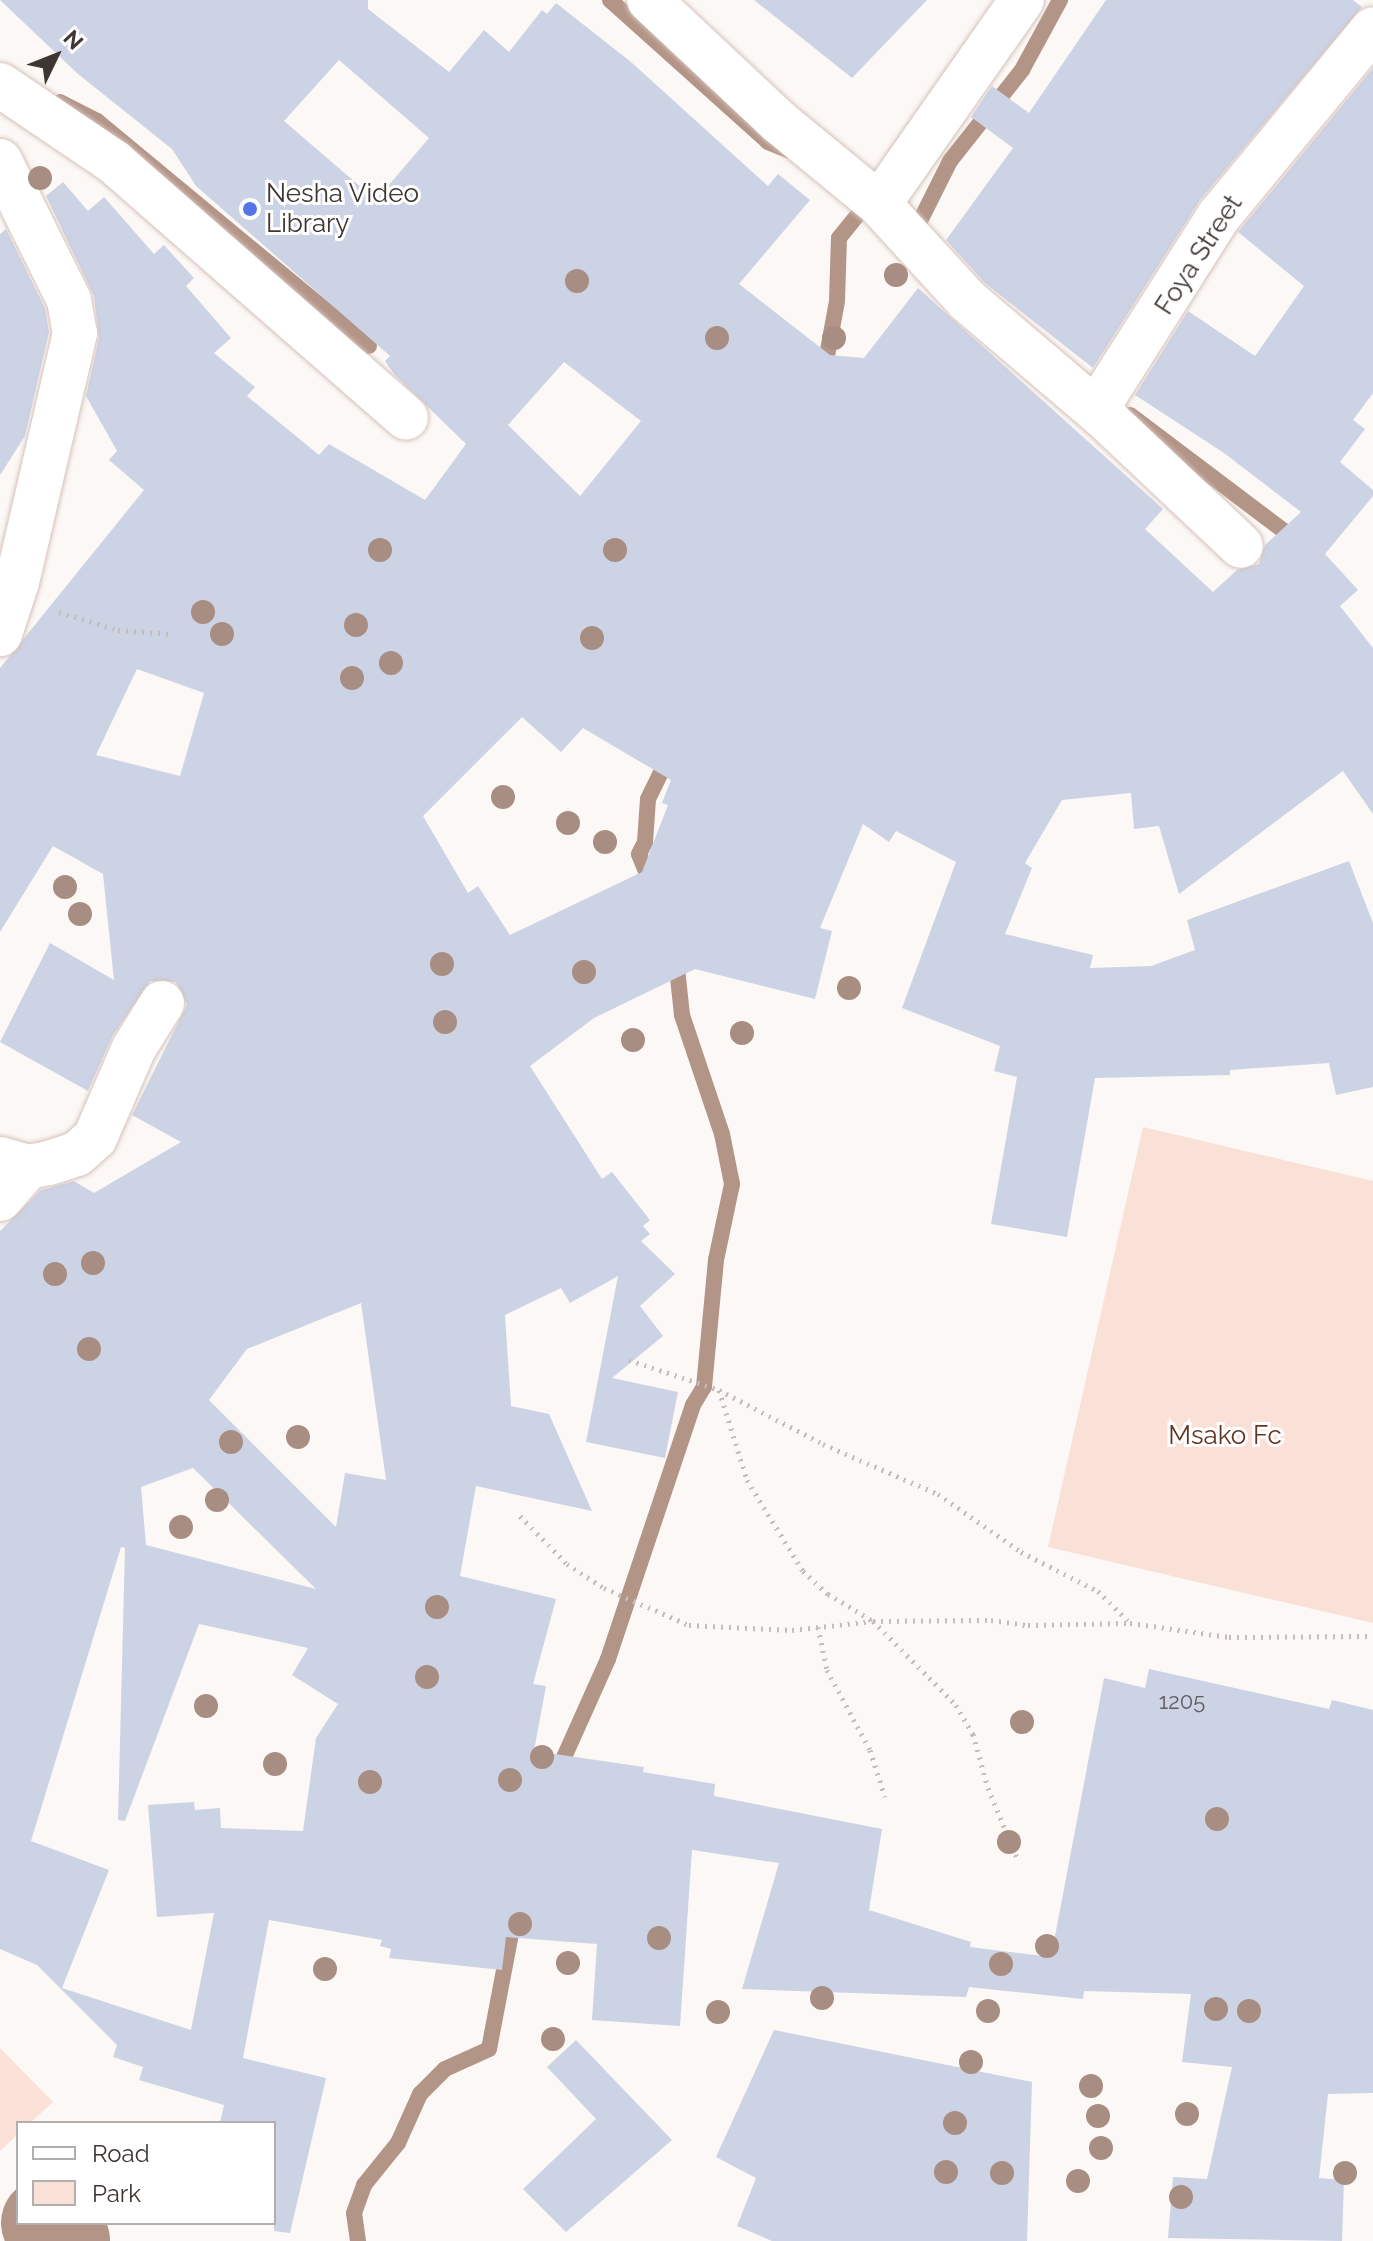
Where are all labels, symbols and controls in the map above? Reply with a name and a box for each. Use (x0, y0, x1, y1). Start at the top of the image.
north arrow (16, 16, 96, 96)
text: N (58, 25, 89, 55)
place label: Nesha Video Library (266, 178, 420, 240)
street label: Foya Street (1149, 189, 1249, 321)
marker: Nesha Video Library (241, 200, 259, 218)
park label: Msako Fc (1168, 1420, 1282, 1452)
house number: 1205 (1159, 1689, 1205, 1715)
legend (16, 2121, 276, 2225)
text: Road (92, 2139, 150, 2168)
text: Park (92, 2179, 141, 2208)

